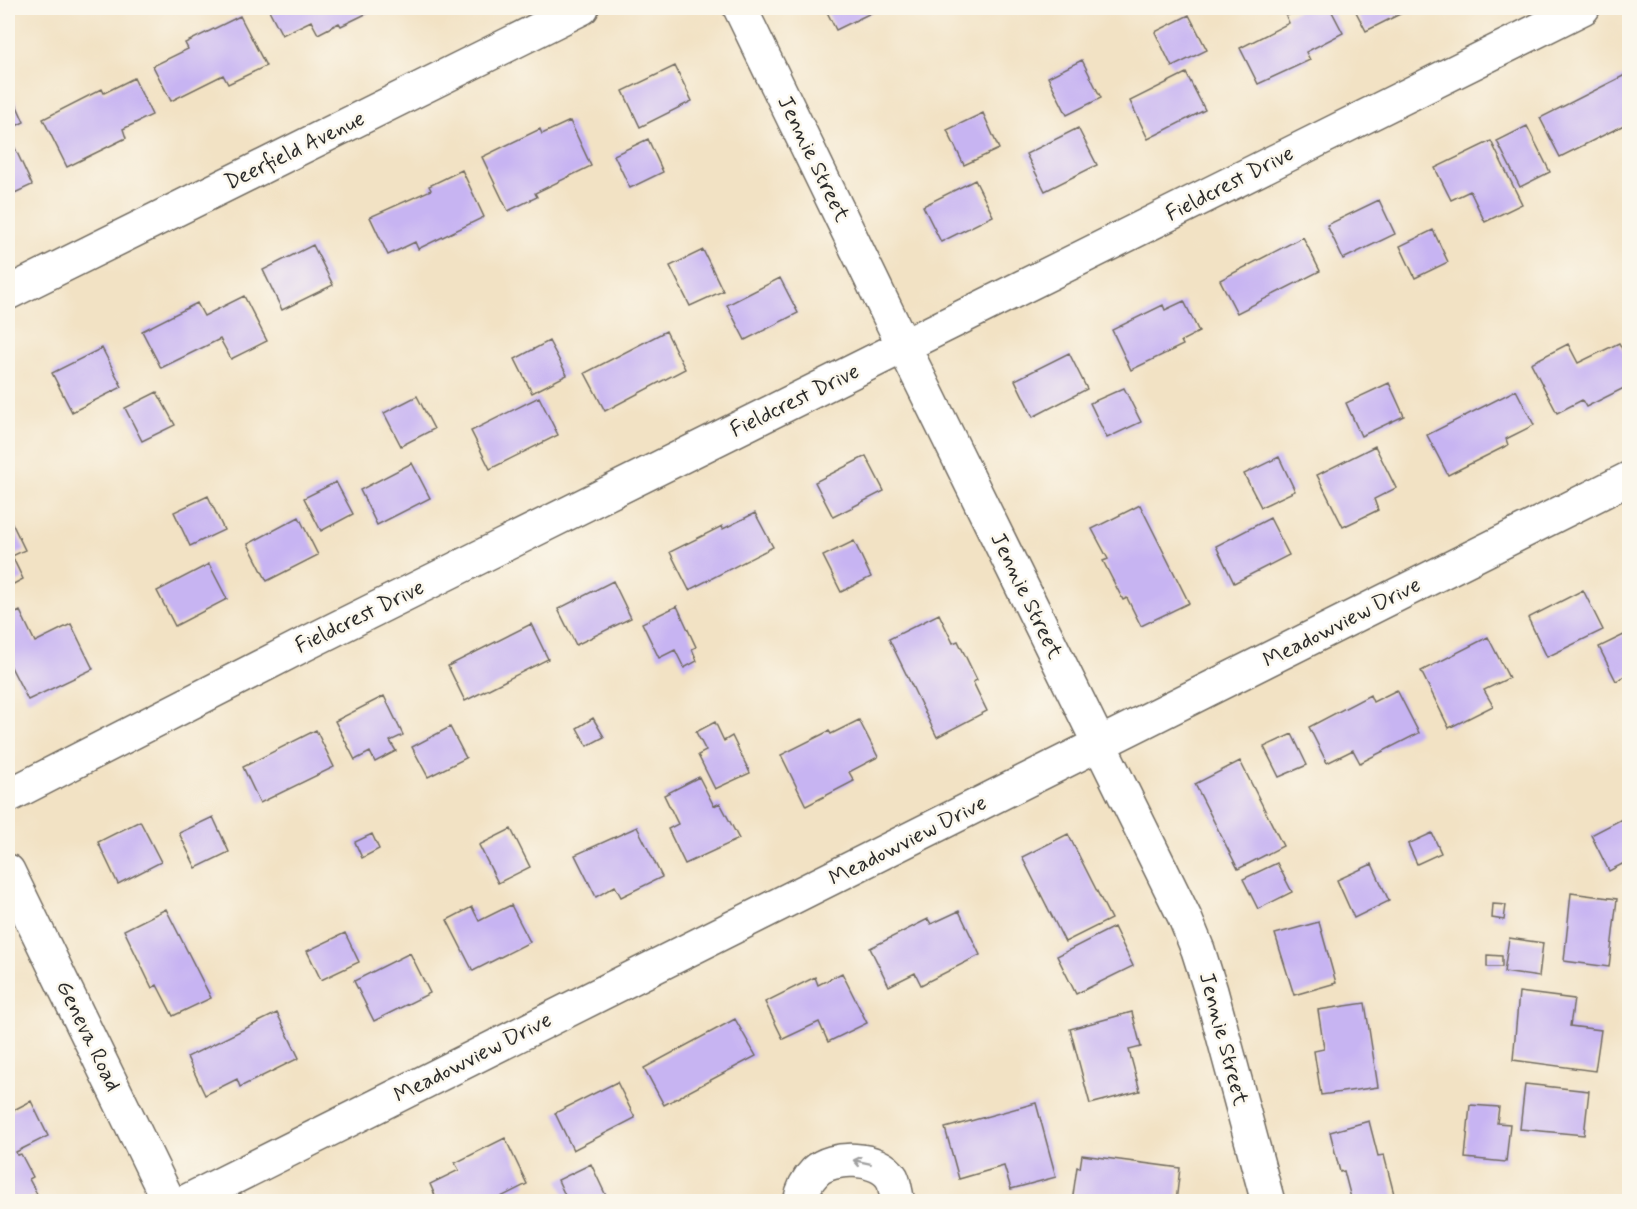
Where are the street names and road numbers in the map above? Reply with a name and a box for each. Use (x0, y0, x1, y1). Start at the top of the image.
street label: Jennie Street (770, 91, 856, 227)
street label: Deerfield Avenue (220, 105, 370, 197)
street label: Fieldcrest Drive (1161, 140, 1299, 228)
street label: Fieldcrest Drive (726, 358, 864, 444)
street label: Jennie Street (983, 528, 1069, 664)
street label: Meadowview Drive (1258, 571, 1426, 675)
street label: Fieldcrest Drive (291, 574, 429, 660)
street label: Meadowview Drive (824, 789, 992, 893)
street label: Jennie Street (1192, 969, 1254, 1109)
street label: Geneva Road (49, 976, 127, 1096)
street label: Meadowview Drive (389, 1006, 557, 1110)

